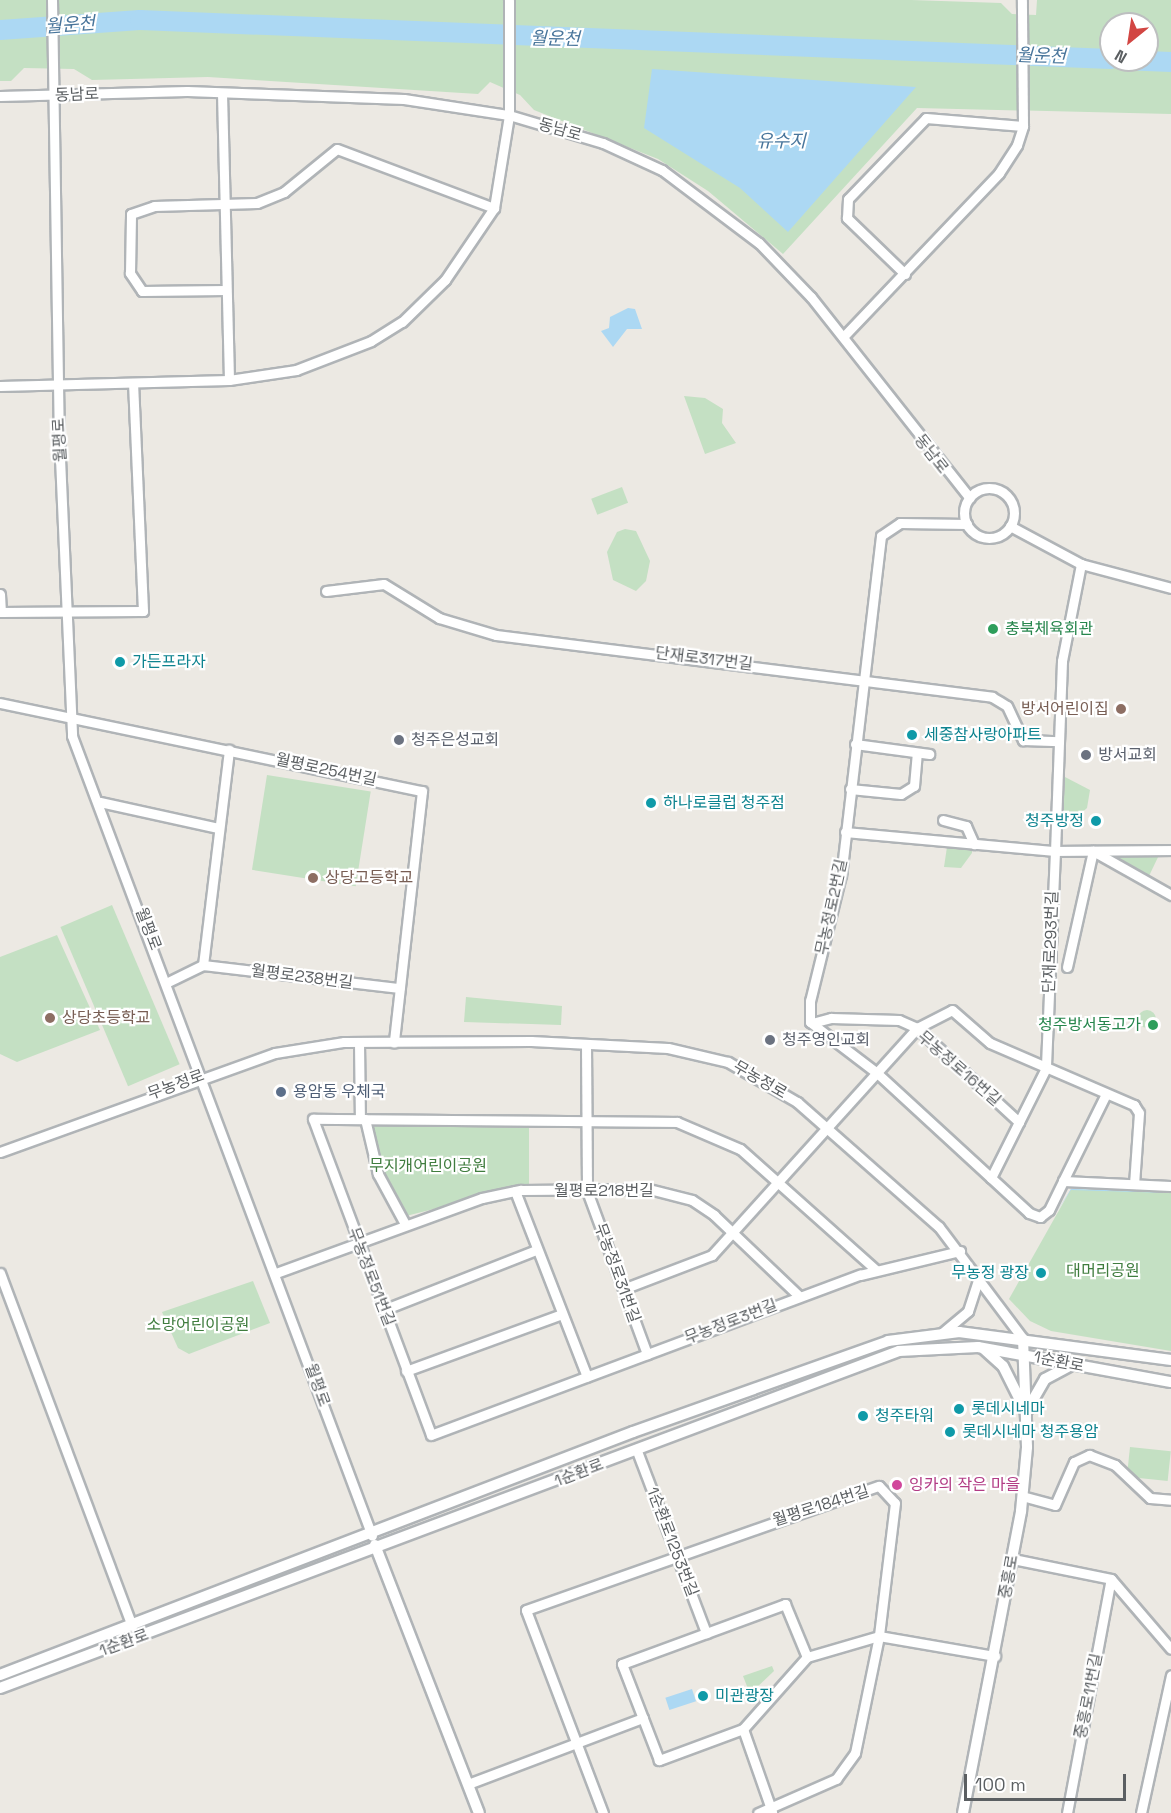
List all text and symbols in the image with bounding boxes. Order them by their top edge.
water label: 월운천 [44,12,96,38]
north arrow [1099,12,1159,72]
water label: 월운천 [530,28,580,50]
water label: 월운천 [1016,44,1066,68]
text: N [1111,45,1131,68]
street label: 동남로 [55,85,99,105]
street label: 동남로 [536,115,584,145]
water label: 유수지 [756,130,806,152]
street label: 월평로 [49,417,71,463]
street label: 동남로 [910,431,952,477]
place label: 충북체육회관 [1005,619,1093,639]
marker: 충북체육회관 [986,622,1000,636]
street label: 단재로317번길 [654,643,754,675]
place label: 가든프라자 [132,652,206,672]
marker: 가든프라자 [113,655,127,669]
place label: 방서어린이집 [1021,699,1109,719]
marker: 방서어린이집 [1114,702,1128,716]
place label: 세중참사랑아파트 [924,725,1042,745]
marker: 세중참사랑아파트 [905,728,919,742]
place label: 청주은성교회 [411,730,499,750]
marker: 청주은성교회 [392,733,406,747]
place label: 방서교회 [1098,745,1157,765]
marker: 방서교회 [1079,748,1093,762]
street label: 월평로254번길 [274,750,378,790]
place label: 하나로클럽 청주점 [663,793,785,813]
marker: 하나로클럽 청주점 [644,796,658,810]
place label: 청주방정 [1025,811,1084,831]
marker: 청주방정 [1089,814,1103,828]
street label: 무농정로2번길 [812,857,852,957]
place label: 상당고등학교 [325,868,413,888]
marker: 상당고등학교 [306,871,320,885]
street label: 단재로293번길 [1040,890,1062,994]
street label: 월평로 [131,905,165,953]
street label: 월평로238번길 [250,961,354,993]
place label: 상당초등학교 [62,1008,150,1028]
marker: 상당초등학교 [43,1011,57,1025]
place label: 청주방서동고가 [1038,1015,1141,1035]
marker: 청주방서동고가 [1146,1018,1160,1032]
street label: 무농정로16번길 [913,1027,1005,1111]
place label: 청주영인교회 [782,1030,870,1050]
marker: 청주영인교회 [763,1033,777,1047]
street label: 무농정로 [730,1057,790,1103]
street label: 무농정로 [145,1066,207,1104]
place label: 용암동 우체국 [293,1082,385,1102]
marker: 용암동 우체국 [274,1085,288,1099]
park label: 무지개어린이공원 [369,1156,487,1176]
street label: 월평로218번길 [554,1181,654,1201]
street label: 무농정로31번길 [590,1221,644,1325]
street label: 무농정로51번길 [343,1225,399,1329]
park label: 대머리공원 [1066,1261,1140,1281]
place label: 무농정 광장 [951,1263,1029,1283]
marker: 무농정 광장 [1034,1266,1048,1280]
street label: 무농정로3번길 [682,1295,780,1349]
park label: 소망어린이공원 [146,1315,250,1335]
street label: 1순환로 [1032,1348,1086,1376]
street label: 월평로 [300,1361,334,1409]
place label: 롯데시네마 [971,1399,1045,1419]
marker: 롯데시네마 [952,1402,966,1416]
place label: 청주타워 [875,1406,934,1426]
marker: 청주타워 [856,1409,870,1423]
place label: 롯데시네마 청주용암 [962,1422,1099,1442]
marker: 롯데시네마 청주용암 [943,1425,957,1439]
street label: 1순환로 [552,1455,606,1491]
place label: 잉카의 작은 마을 [909,1475,1020,1495]
marker: 잉카의 작은 마을 [890,1478,904,1492]
street label: 월평로184번길 [770,1481,872,1531]
street label: 1순환로1253번길 [642,1484,702,1600]
street label: 중흥로 [996,1554,1022,1600]
street label: 1순환로 [97,1625,151,1661]
street label: 중흥로11번길 [1071,1651,1107,1741]
place label: 미관광장 [715,1686,774,1706]
marker: 미관광장 [696,1689,710,1703]
scale bar [967,1762,1129,1800]
text: 100 m [975,1773,1026,1796]

